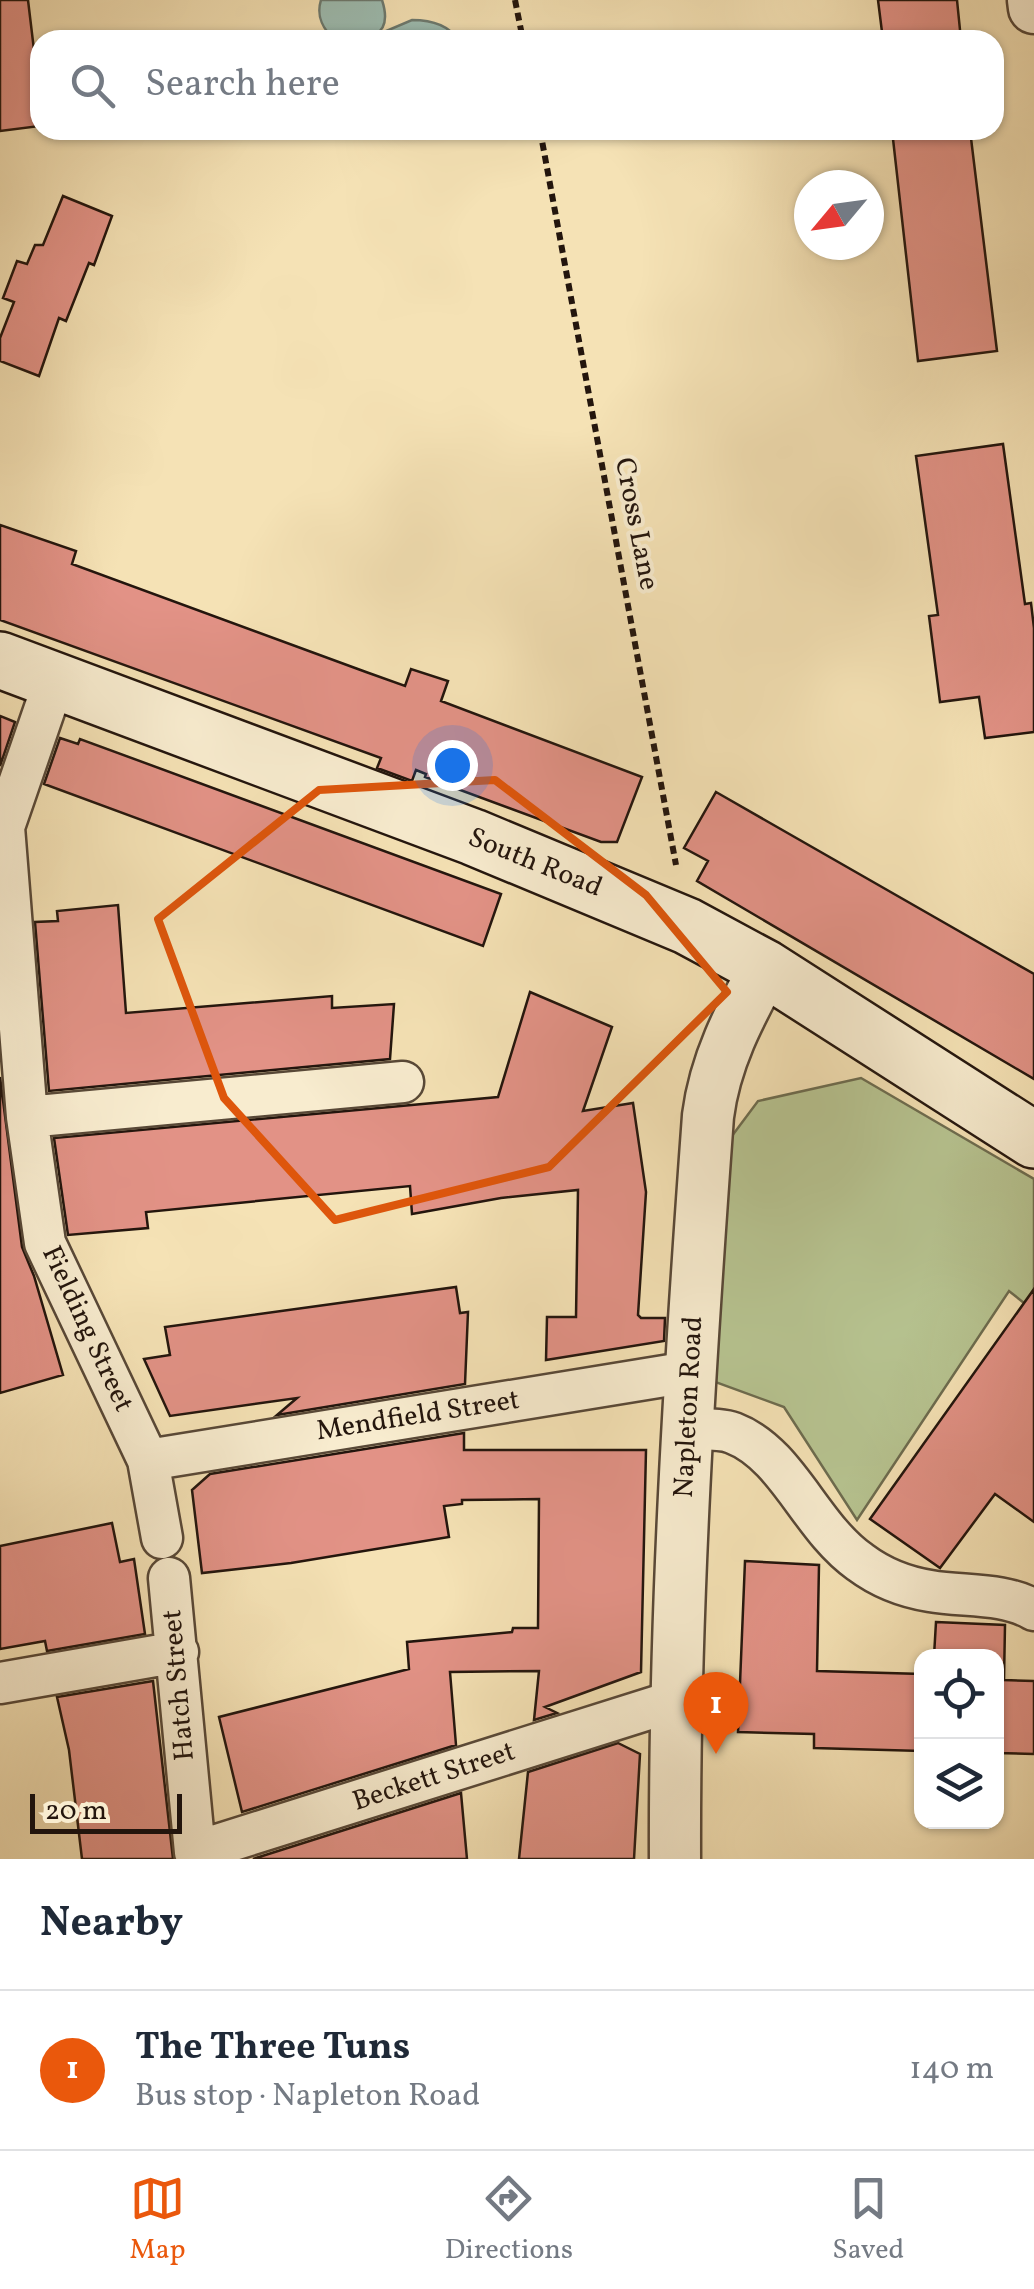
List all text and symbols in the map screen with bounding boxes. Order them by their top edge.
search box [30,30,1004,140]
icon: search [65,58,120,113]
text: Search here [145,59,340,112]
north arrow [794,170,884,260]
street label: Cross Lane [604,454,668,594]
your location [427,740,478,791]
street label: South Road [462,818,608,908]
street label: Fielding Street [31,1240,143,1418]
street label: Napleton Road [665,1315,713,1499]
street label: Mendfield Street [314,1381,522,1451]
street label: Hatch Street [153,1608,205,1762]
map controls [914,1649,1004,1829]
button: locate [914,1649,1004,1739]
pin: 1 [684,1672,748,1754]
street label: Beckett Street [348,1732,520,1822]
button: layers [914,1739,1004,1829]
scale bar [30,1789,182,1834]
text: 20 m [45,1792,107,1831]
text: Nearby [40,1895,183,1954]
text: The Three Tuns [135,2022,410,2075]
text: 1 [66,2048,79,2092]
text: 140 m [909,2048,994,2092]
text: Bus stop · Napleton Road [135,2075,480,2119]
tab: Map [130,2171,186,2270]
tab: Directions [445,2171,573,2270]
tab: Saved [832,2171,904,2270]

